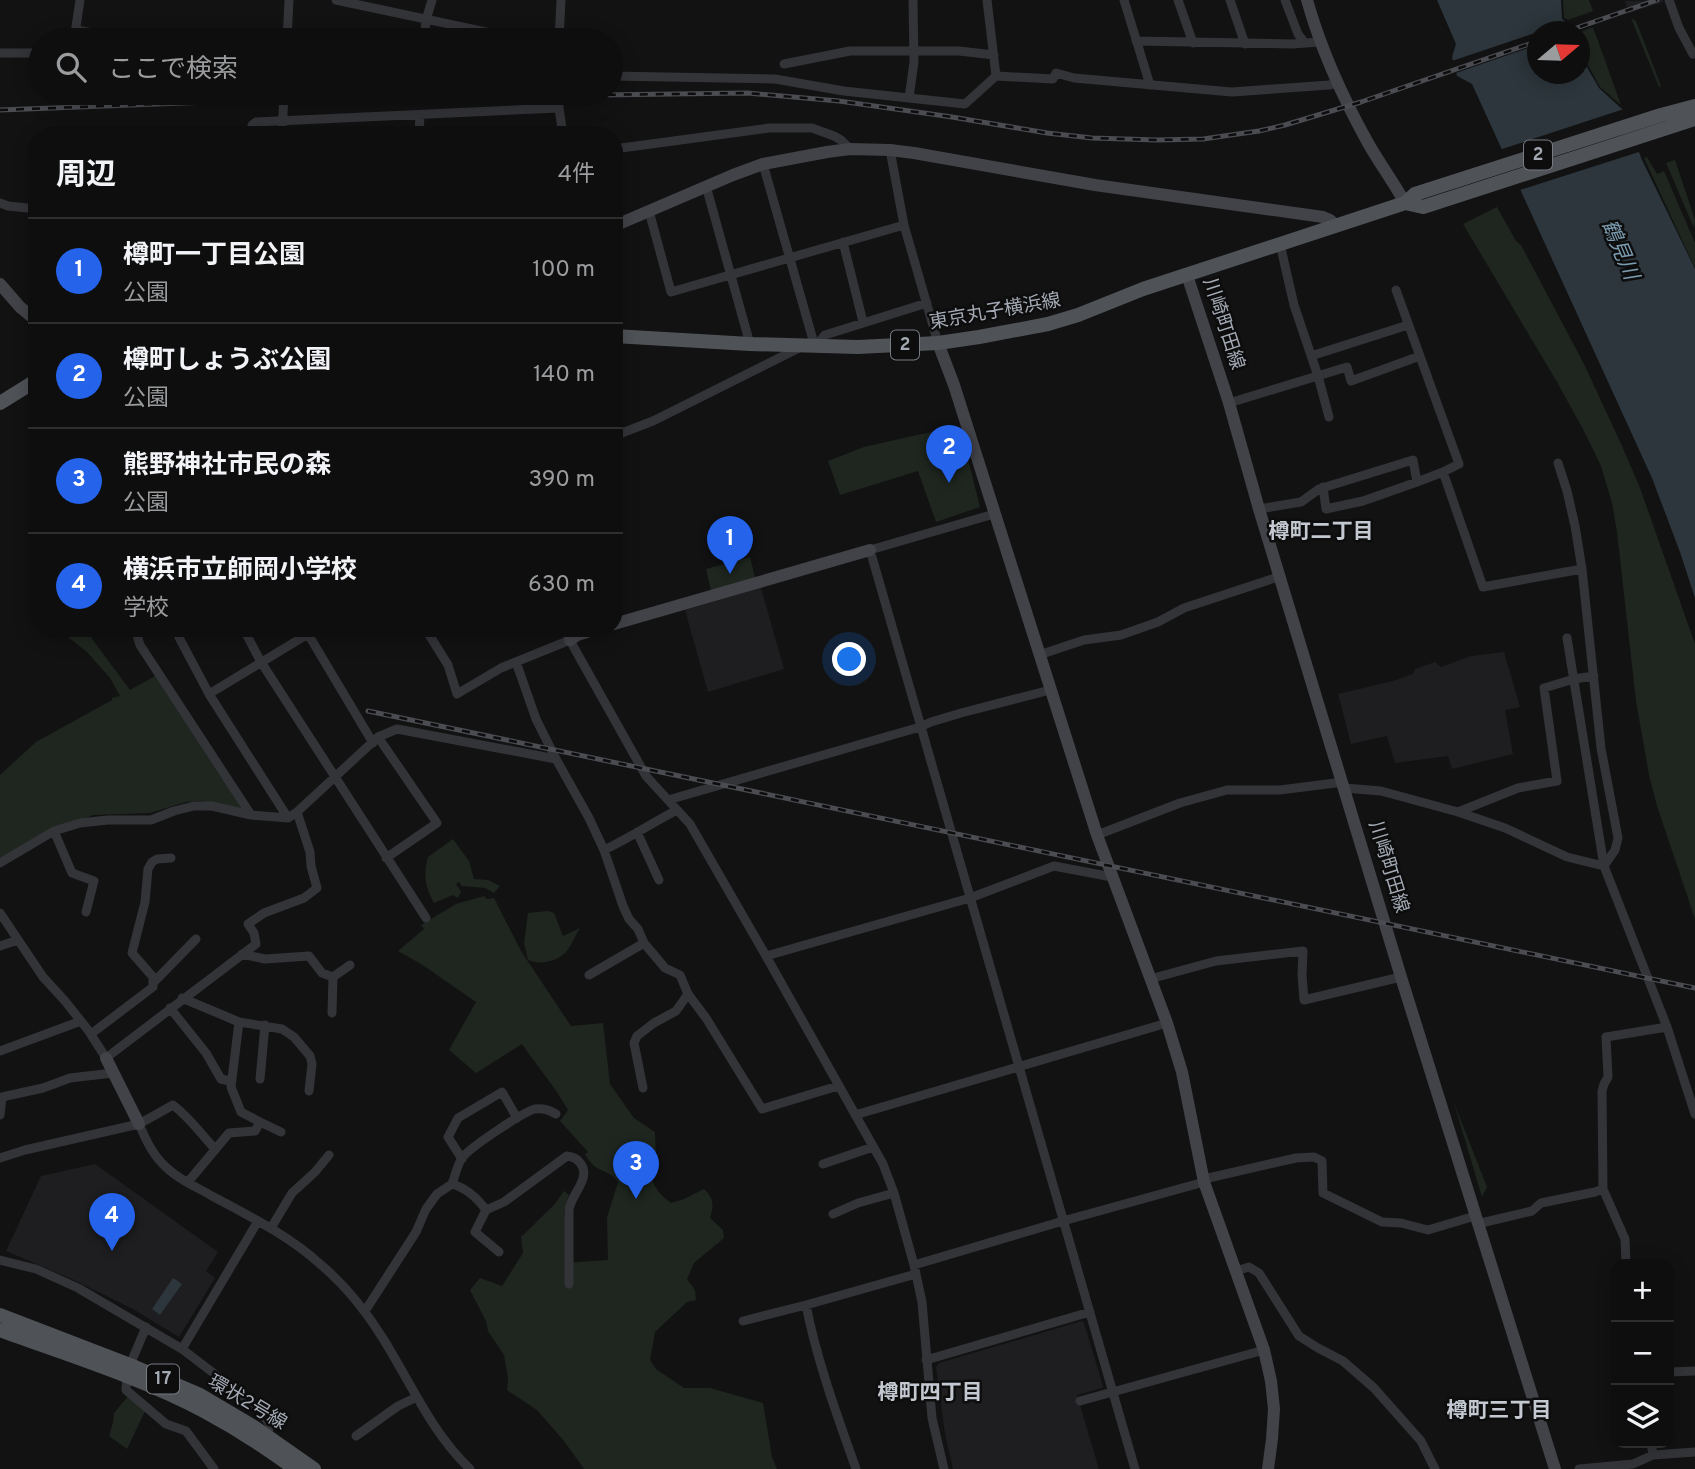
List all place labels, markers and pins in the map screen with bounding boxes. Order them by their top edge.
pin: 2 [926,425,972,483]
pin: 1 [707,516,753,574]
pin: 3 [613,1141,659,1199]
pin: 4 [89,1193,135,1251]

